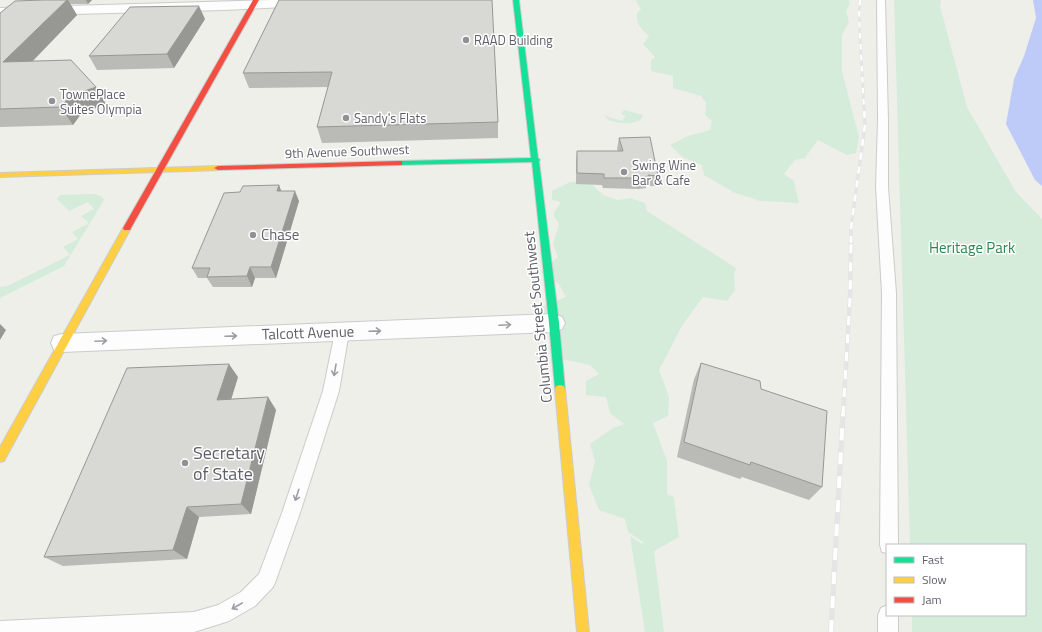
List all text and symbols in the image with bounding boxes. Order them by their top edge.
place label: RAAD Building [474,30,553,50]
marker: RAAD Building [461,35,471,45]
place label: TownePlace Suites Olympia [60,84,142,119]
marker: TownePlace Suites Olympia [47,96,57,106]
place label: Sandy's Flats [354,108,426,128]
marker: Sandy's Flats [341,113,351,123]
street label: 9th Avenue Southwest [284,139,410,163]
place label: Swing Wine Bar & Cafe [632,155,696,190]
marker: Swing Wine Bar & Cafe [619,167,629,177]
place label: Chase [261,223,299,246]
street label: Columbia Street Southwest [517,229,558,404]
marker: Chase [248,230,258,240]
park label: Heritage Park [929,236,1015,259]
street label: Talcott Avenue [261,319,355,346]
one-way arrow [498,321,511,329]
one-way arrow [368,327,381,334]
one-way arrow [224,332,237,340]
one-way arrow [94,338,107,345]
one-way arrow [331,363,339,376]
place label: Secretary of State [193,439,265,487]
marker: Secretary of State [180,458,190,468]
one-way arrow [293,488,300,501]
legend [886,544,1026,616]
text: Fast [922,550,945,569]
text: Slow [922,570,947,589]
text: Jam [922,590,942,609]
one-way arrow [231,602,243,610]

